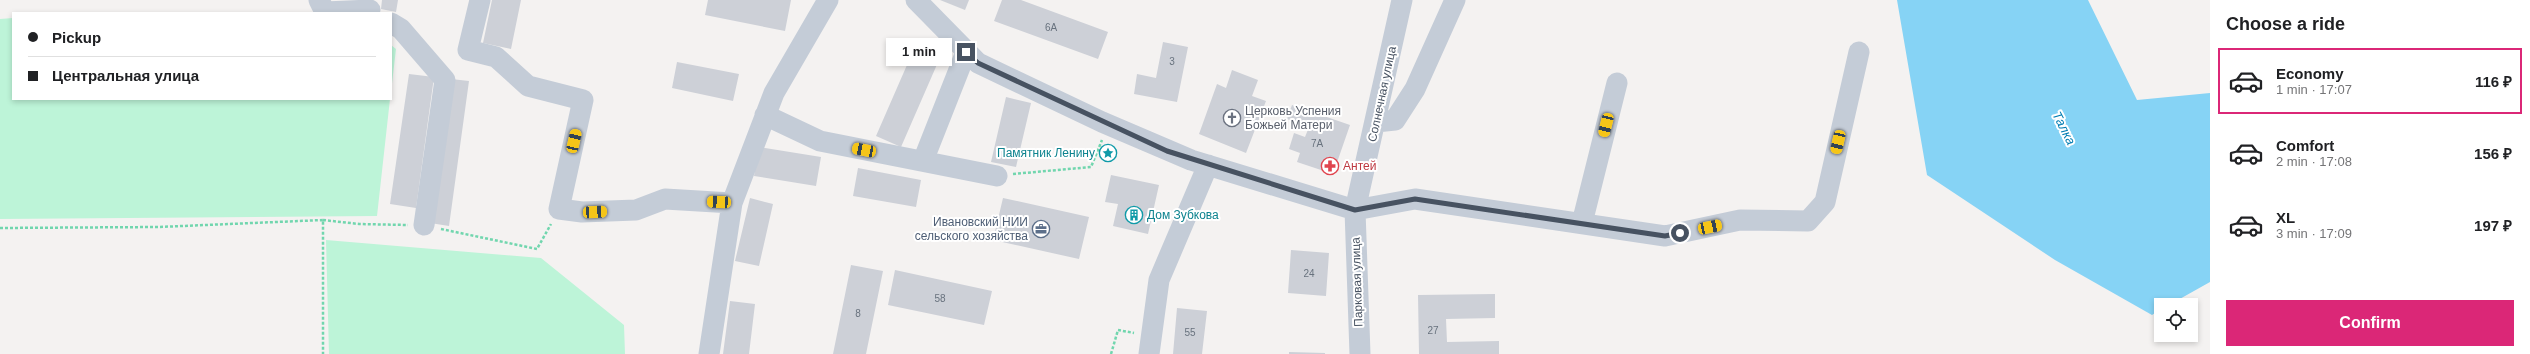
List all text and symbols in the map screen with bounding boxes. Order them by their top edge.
text: Choose a ride [2226,14,2345,34]
house number: 6А [1045,22,1057,33]
text: Pickup [52,29,101,46]
callout: 1 min [886,38,952,66]
route end [957,43,975,61]
text: 1 min [902,44,936,59]
street label: Солнечная улица [1365,45,1399,143]
house number: 3 [1169,56,1175,67]
icon: car [2228,63,2264,99]
text: Economy [2276,65,2344,82]
text: Центральная улица [52,67,199,84]
text: 116 ₽ [2475,73,2512,90]
text: 1 min · 17:07 [2276,82,2352,97]
place label: Церковь Успения Божьей Матери [1245,104,1341,132]
church icon: Церковь Успения Божьей Матери [1222,108,1242,128]
water label: Талка [2049,109,2079,147]
car [1597,112,1615,138]
car [565,128,583,154]
car [1829,129,1847,155]
icon: car [2228,135,2264,171]
text: Comfort [2276,137,2334,154]
house number: 7А [1311,138,1323,149]
car [851,142,877,158]
place icon: Памятник Ленину [1098,143,1118,163]
text: 156 ₽ [2474,145,2512,162]
place label: Памятник Ленину [997,146,1095,160]
text: 2 min · 17:08 [2276,154,2352,169]
pharmacy icon: Антей [1320,156,1340,176]
place label: Антей [1343,159,1376,173]
car [707,195,731,209]
car [583,205,607,219]
building icon: Дом Зубкова [1124,205,1144,225]
icon: car [2228,207,2264,243]
place label: Дом Зубкова [1147,208,1219,222]
text: XL [2276,209,2295,226]
place label: Ивановский НИИ сельского хозяйства [915,215,1028,243]
text: 197 ₽ [2474,217,2512,234]
office icon: Ивановский НИИ сельского хозяйства [1031,219,1051,239]
car [1697,219,1723,235]
route start [1671,224,1689,242]
text: 3 min · 17:09 [2276,226,2352,241]
street label: Парковая улица [1348,237,1366,327]
house number: 24 [1303,268,1315,279]
house number: 58 [934,293,946,304]
map controls [2154,298,2198,342]
button: locate [2154,298,2198,342]
button: Confirm [2226,300,2514,346]
house number: 8 [855,308,861,319]
house number: 27 [1427,325,1439,336]
house number: 55 [1184,327,1196,338]

